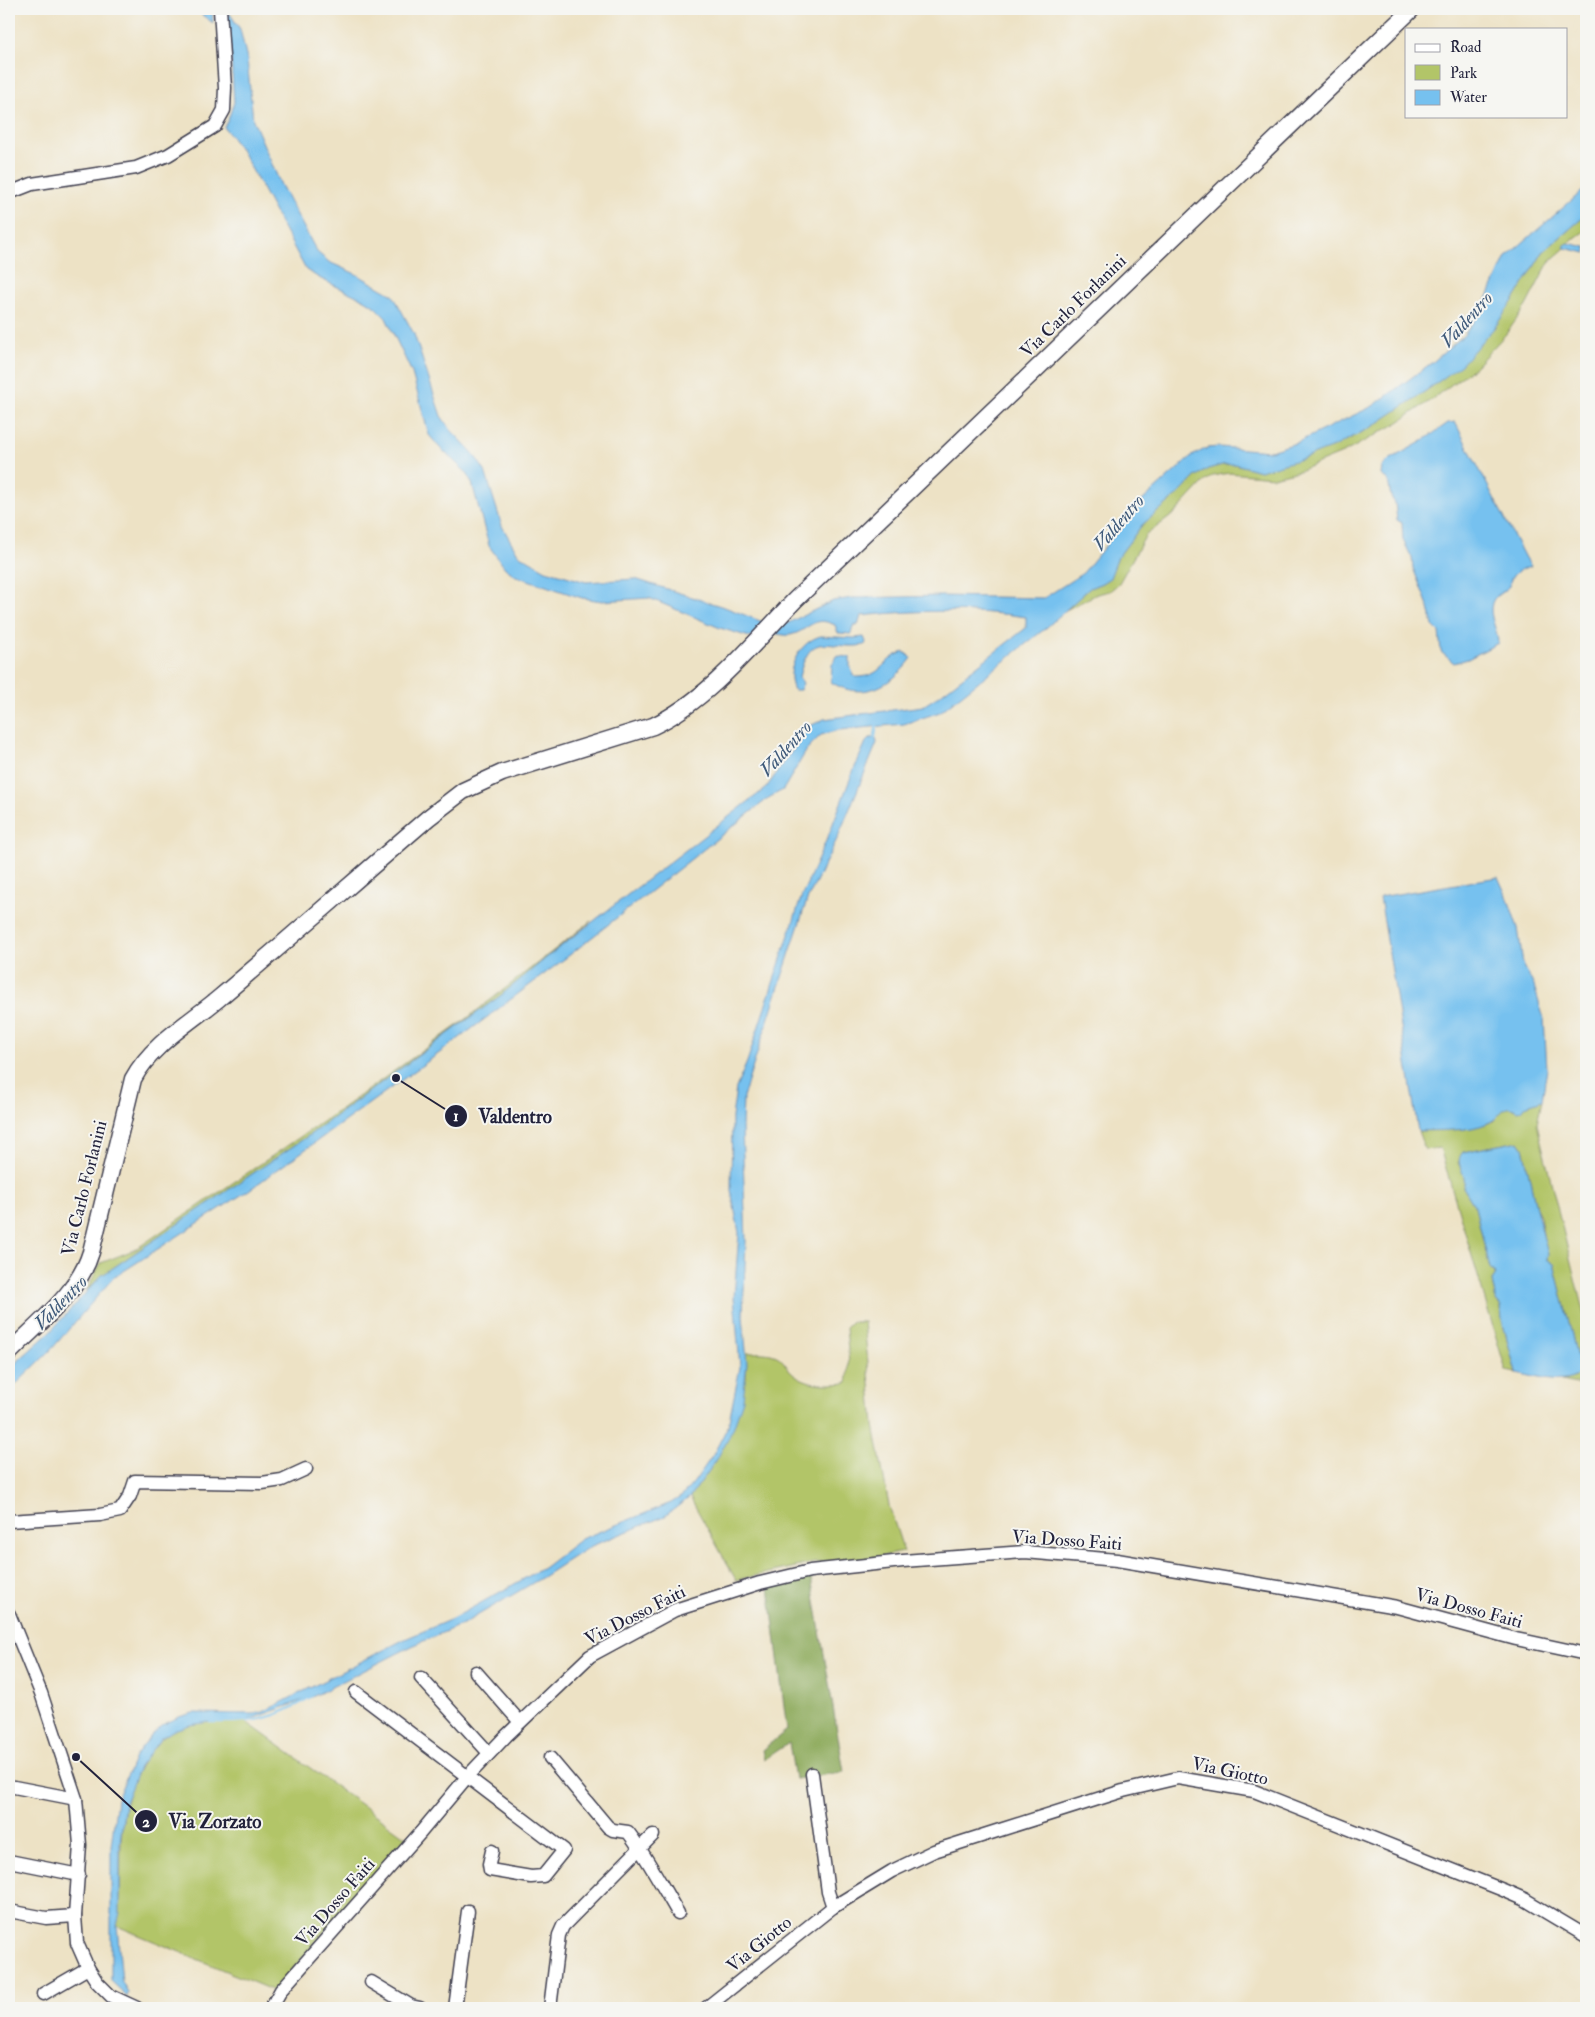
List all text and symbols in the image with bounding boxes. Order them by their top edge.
legend [1405,28,1568,118]
text: Road [1450,38,1482,57]
text: Park [1450,64,1477,83]
text: Water [1449,88,1487,107]
street label: Via Carlo Forlanini [1015,250,1132,363]
water label: Valdentro [1435,287,1498,353]
water label: Valdentro [1088,489,1150,556]
water label: Valdentro [754,716,817,782]
callout: Valdentro [443,1099,562,1133]
text: Valdentro [477,1105,552,1129]
text: 1 [453,1107,459,1126]
street label: Via Carlo Forlanini [57,1118,113,1258]
water label: Valdentro [29,1270,93,1335]
street label: Via Dosso Faiti [1011,1525,1123,1556]
street label: Via Dosso Faiti [581,1580,690,1651]
street label: Via Dosso Faiti [1413,1583,1525,1634]
street label: Via Giotto [1190,1752,1270,1791]
callout: Via Zorzato [134,1804,272,1838]
text: Via Zorzato [168,1810,261,1834]
text: 2 [142,1813,150,1832]
street label: Via Dosso Faiti [291,1853,380,1951]
street label: Via Giotto [722,1911,797,1978]

